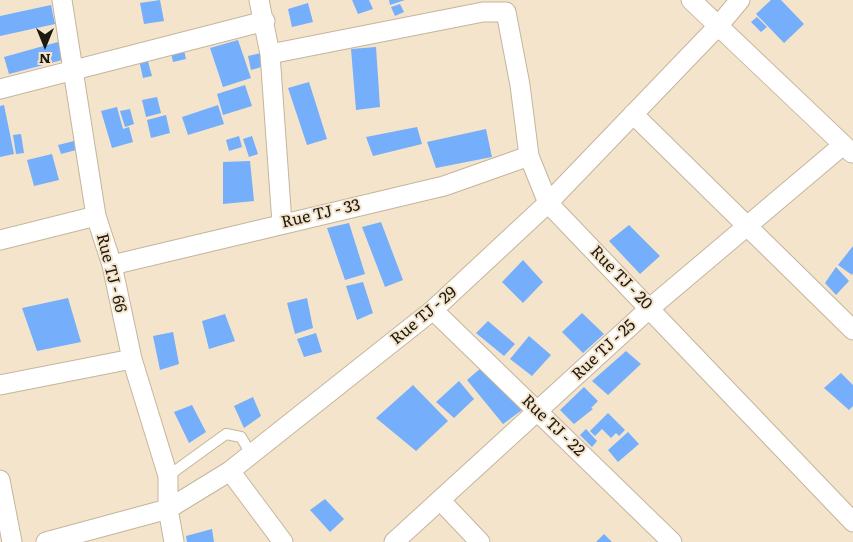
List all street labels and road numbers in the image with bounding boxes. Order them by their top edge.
street label: Rue TJ - 33 [280,196,362,232]
street label: Rue TJ - 66 [92,231,130,315]
street label: Rue TJ - 20 [586,242,656,314]
street label: Rue TJ - 29 [387,283,461,349]
street label: Rue TJ - 25 [568,316,640,384]
street label: Rue TJ - 22 [518,391,588,461]

